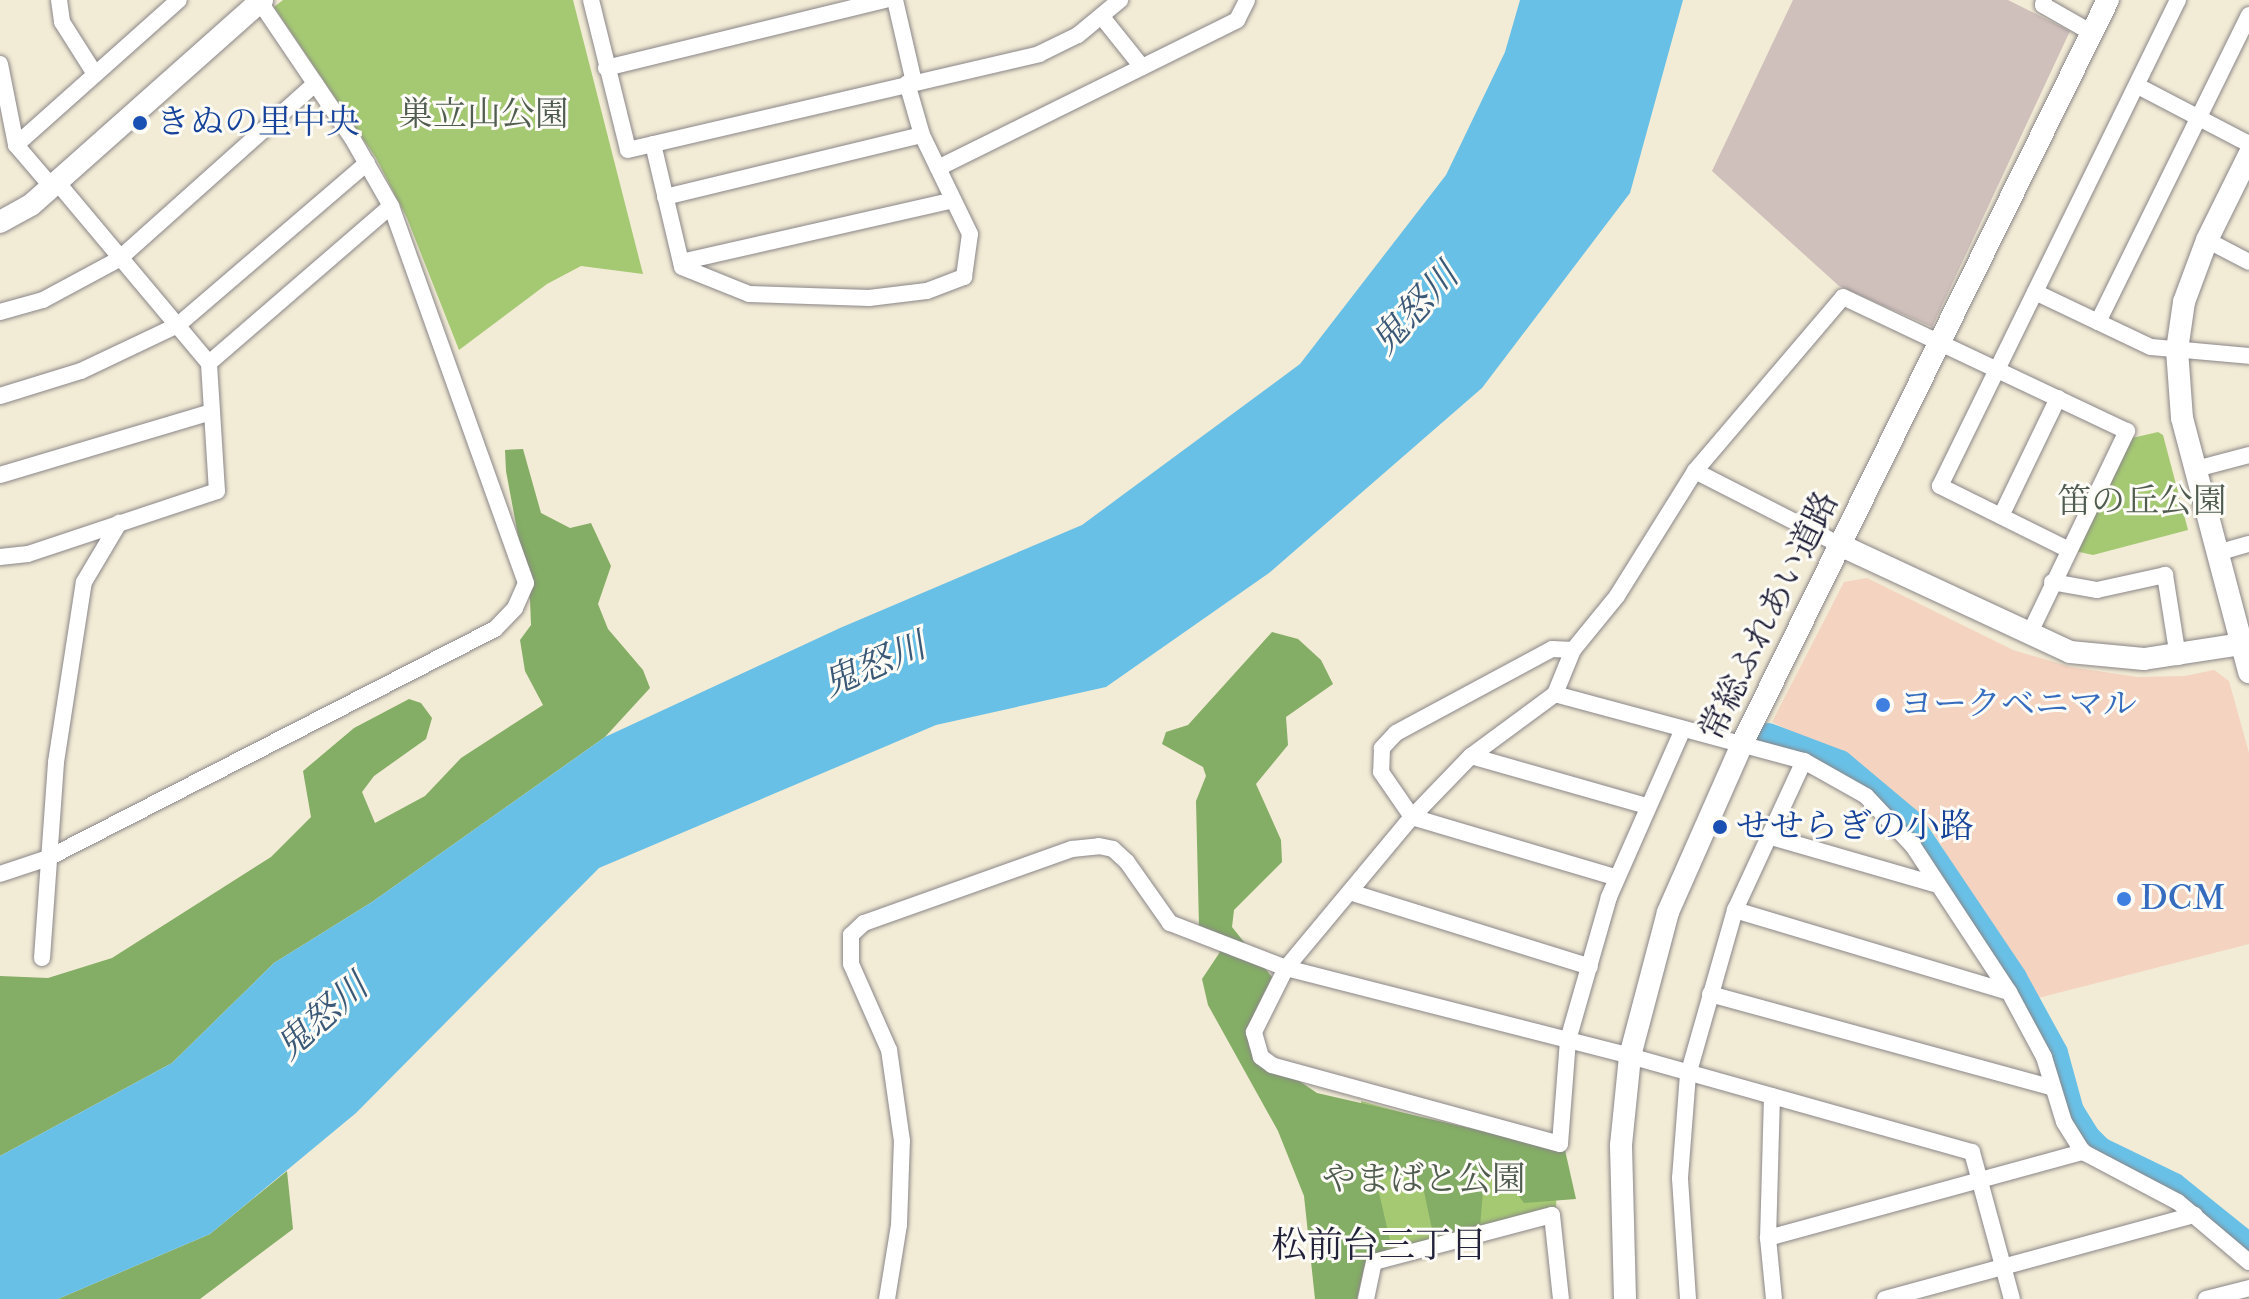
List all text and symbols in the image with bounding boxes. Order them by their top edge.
park label: 巣立山公園 [399,95,569,135]
place label: きぬの里中央 [156,103,360,143]
marker: きぬの里中央 [131,114,149,132]
water label: 鬼怒川 [1362,255,1468,363]
park label: 笛の丘公園 [2057,482,2227,522]
street label: 常総ふれあい道路 [1691,485,1847,747]
water label: 鬼怒川 [816,624,932,706]
place label: ヨークベニマル [1899,685,2137,725]
marker: ヨークベニマル [1874,696,1892,714]
place label: せせらぎの小路 [1736,807,1974,847]
marker: せせらぎの小路 [1711,818,1729,836]
place label: DCM [2140,879,2225,919]
marker: DCM [2115,890,2133,908]
water label: 鬼怒川 [267,965,377,1069]
park label: やまばと公園 [1322,1160,1526,1200]
district label: 松前台三丁目 [1271,1224,1487,1268]

